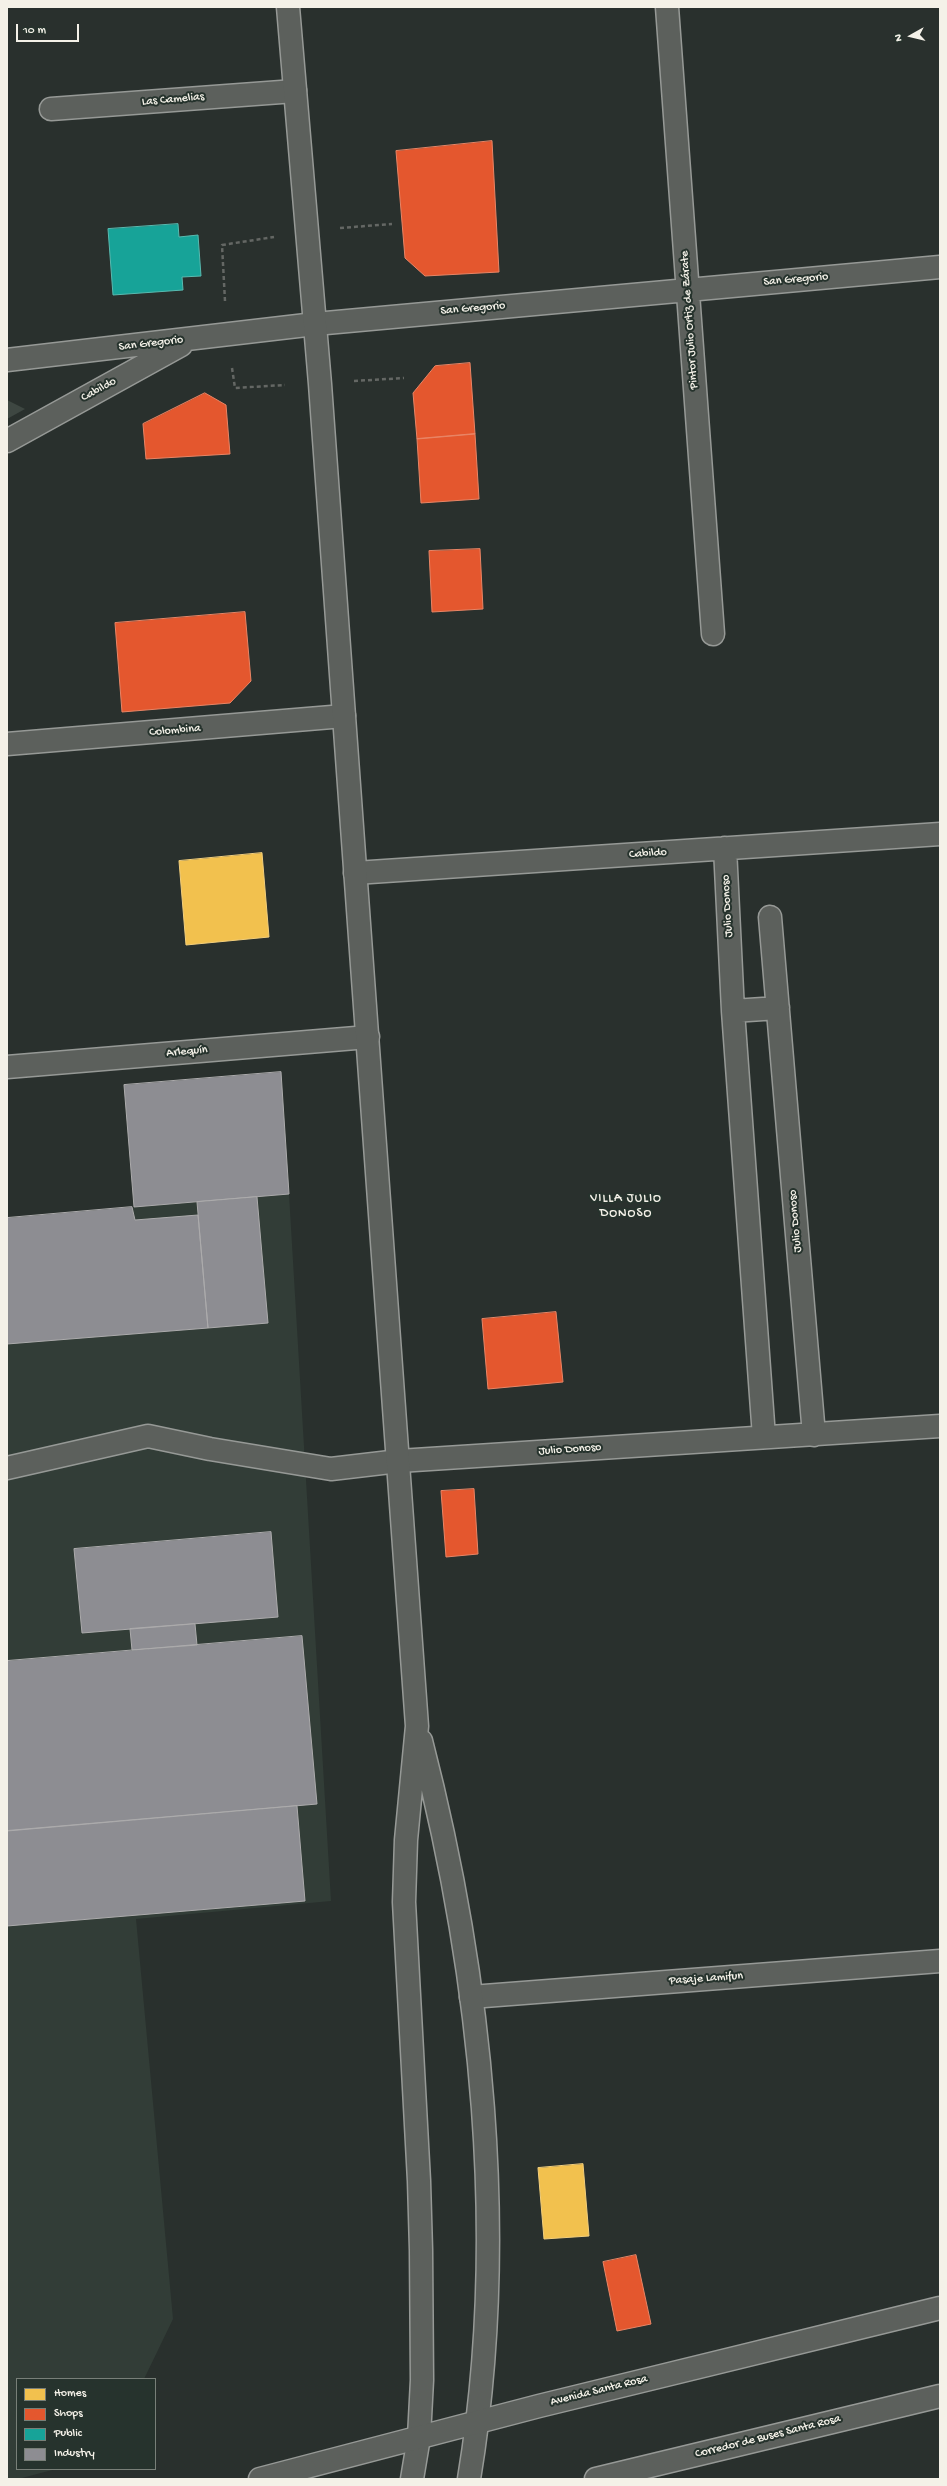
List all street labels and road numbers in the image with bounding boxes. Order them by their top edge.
street label: Las Camelias [141,90,205,110]
street label: Pintor Julio Ortiz de Zárate [678,250,702,390]
street label: San Gregorio [763,270,829,290]
street label: San Gregorio [440,299,506,319]
street label: San Gregorio [118,333,184,355]
street label: Cabildo [79,374,119,406]
street label: Colombina [149,722,201,740]
street label: Cabildo [629,845,667,863]
street label: Julio Donoso [719,874,737,938]
street label: Arlequín [166,1043,208,1061]
street label: Julio Donoso [786,1189,806,1253]
street label: Julio Donoso [538,1441,602,1459]
street label: Pasaje Lamifun [669,1969,743,1989]
street label: Avenida Santa Rosa [549,2372,649,2410]
street label: Corredor de Buses Santa Rosa [694,2412,842,2462]

